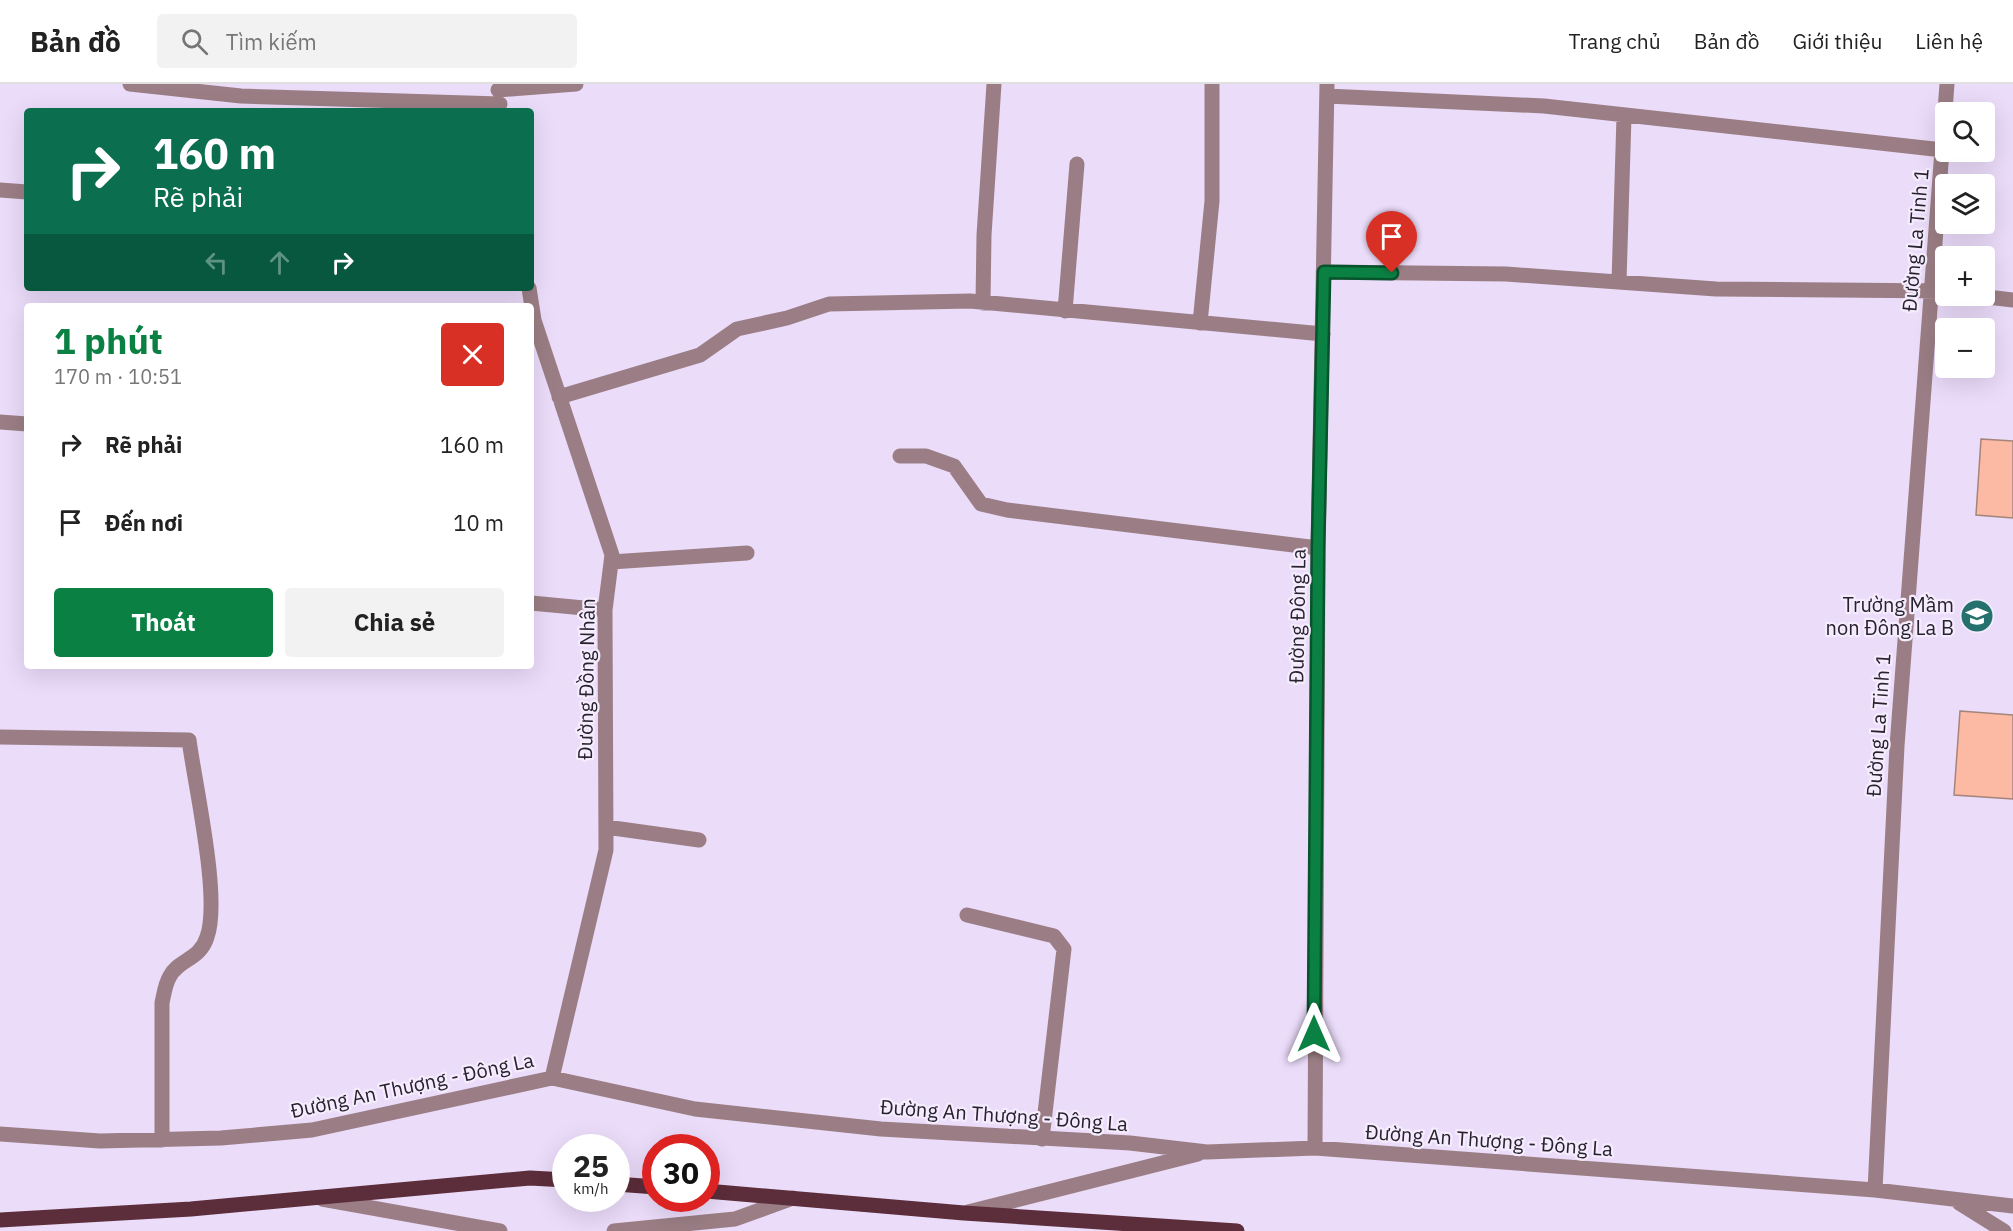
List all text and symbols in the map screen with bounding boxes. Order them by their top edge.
search box [157,14,577,68]
text: Bản đồ [30,23,121,60]
icon: search [178,25,211,58]
text: Tìm kiếm [226,27,317,56]
text: Trang chủ [1568,27,1661,55]
text: Bản đồ [1694,27,1760,55]
text: Giới thiệu [1793,27,1882,55]
text: Liên hệ [1915,27,1983,55]
map controls [1935,102,1995,378]
button: search [1935,102,1995,162]
text: 160 m [153,126,276,181]
icon: right [54,132,132,210]
street label: Đường La Tinh 1 [1895,167,1935,313]
button: layers [1935,174,1995,234]
text: Rẽ phải [153,179,243,214]
pin [1366,211,1417,273]
icon: arrive [1375,220,1408,253]
icon: left [200,246,233,279]
icon: ahead [263,246,296,279]
icon: right [326,246,359,279]
button: + [1935,246,1995,306]
text: 1 phút [54,317,163,364]
button: − [1935,318,1995,378]
button: close [441,323,504,386]
text: 170 m · 10:51 [54,363,182,390]
icon: right [54,428,87,461]
text: Rẽ phải [105,430,182,459]
text: 160 m [440,430,504,459]
icon: arrive [54,506,87,539]
text: Đến nơi [105,508,183,537]
text: 10 m [453,508,504,537]
street label: Đường Đông La [1282,548,1312,684]
button: Thoát [54,588,273,657]
button: Chia sẻ [285,588,504,657]
place label: Trường Mầm non Đông La B [1826,591,1954,641]
street label: Đường Đồng Nhân [571,598,601,760]
school or university icon: Trường Mầm non Đông La B [1959,598,1995,634]
street label: Đường La Tinh 1 [1860,652,1896,798]
position arrow [1282,1002,1346,1066]
street label: Đường An Thượng - Đông La [288,1046,537,1124]
street label: Đường An Thượng - Đông La [879,1093,1129,1137]
street label: Đường An Thượng - Đông La [1364,1118,1614,1162]
speed limit sign: 30 [642,1134,720,1212]
text: 25 [573,1146,609,1185]
text: km/h [573,1179,609,1198]

